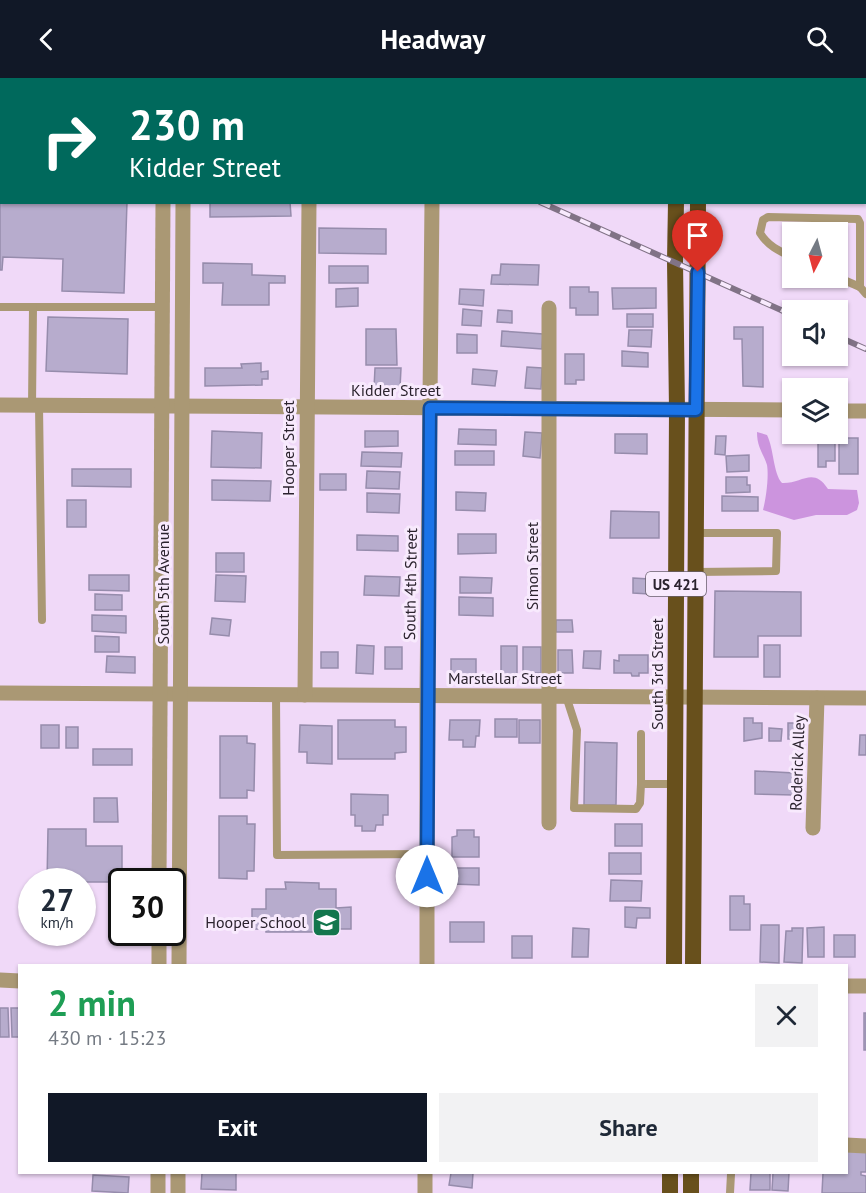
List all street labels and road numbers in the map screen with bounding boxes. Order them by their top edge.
street label: Kidder Street [351,380,442,400]
street label: Hooper Street [278,400,298,496]
street label: Simon Street [522,521,542,610]
street label: South 5th Avenue [153,524,173,644]
street label: South 4th Street [399,527,421,640]
road number: US 421 [646,572,706,596]
street label: South 3rd Street [647,617,667,730]
street label: Marstellar Street [448,668,563,688]
street label: Roderick Alley [785,714,809,811]

